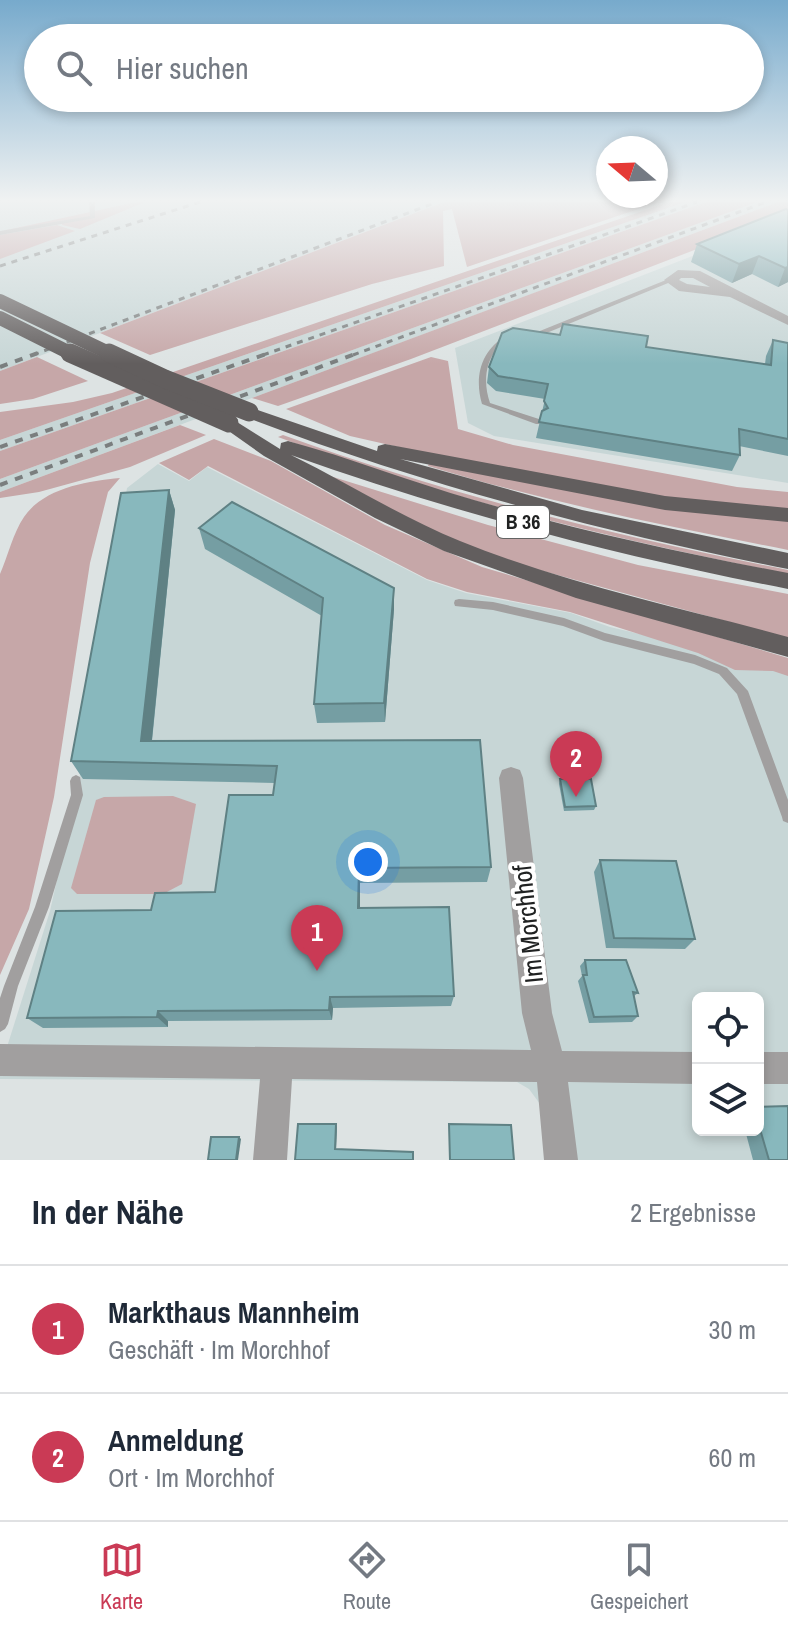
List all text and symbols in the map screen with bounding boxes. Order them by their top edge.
search box [24,24,764,112]
icon: search [52,46,96,90]
text: Hier suchen [116,48,249,88]
north arrow [596,136,668,208]
road number: B 36 [497,506,549,538]
pin: 2 [550,731,602,797]
your location [348,842,388,882]
street label: Im Morchhof [504,863,551,985]
pin: 1 [291,905,343,971]
map controls [692,992,764,1136]
button: locate [692,992,764,1064]
button: layers [692,1064,764,1136]
text: In der Nähe [32,1189,184,1235]
text: 2 Ergebnisse [630,1195,756,1230]
text: Markthaus Mannheim [108,1292,360,1332]
text: 1 [52,1312,64,1347]
text: 30 m [709,1312,756,1347]
text: Geschäft · Im Morchhof [108,1332,330,1367]
text: Anmeldung [108,1420,243,1460]
text: 2 [52,1440,64,1475]
text: 60 m [709,1440,756,1475]
text: Ort · Im Morchhof [108,1460,274,1495]
tab: Karte [100,1538,144,1616]
tab: Route [343,1538,391,1616]
tab: Gespeichert [590,1538,688,1616]

